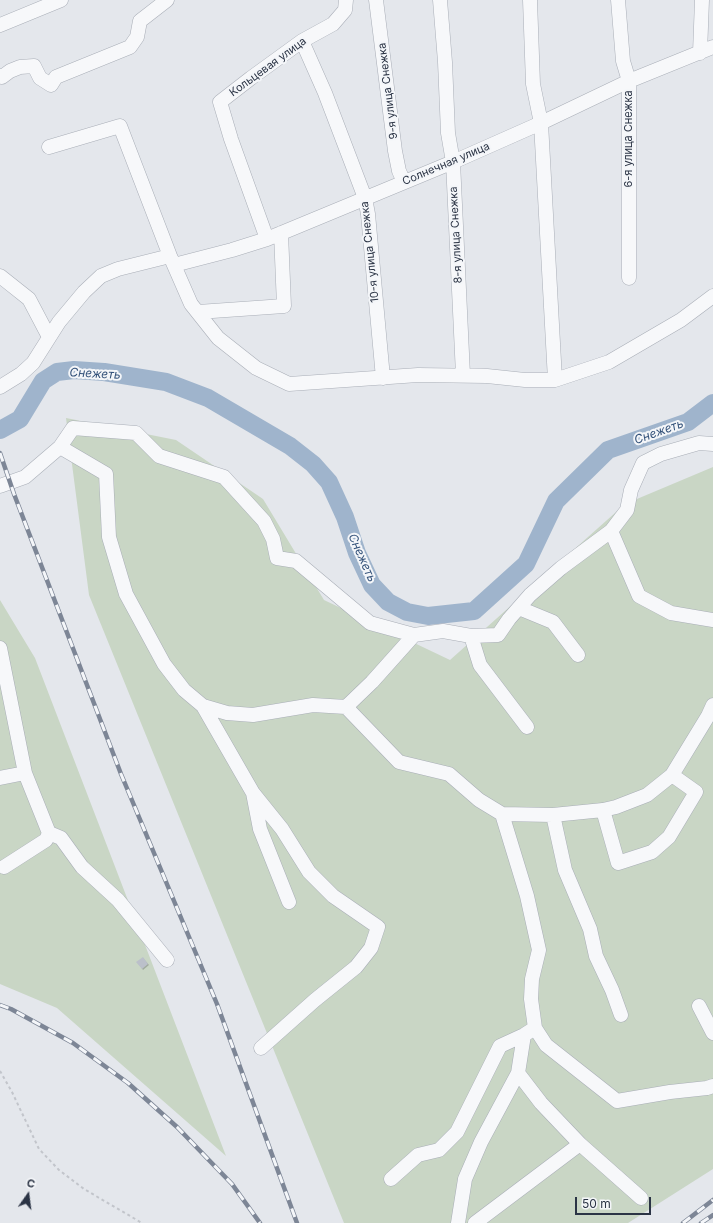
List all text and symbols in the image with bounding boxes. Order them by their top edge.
street label: Кольцевая улица [227,35,309,99]
street label: 9-я улица Снежка [376,42,400,140]
street label: 6-я улица Снежка [622,90,636,188]
street label: Солнечная улица [400,140,492,188]
street label: 8-я улица Снежка [447,186,465,284]
street label: 10-я улица Снежка [358,201,382,303]
water label: Снежеть [69,365,121,383]
water label: Снежеть [632,416,686,448]
water label: Снежеть [345,532,379,584]
north arrow [8,1175,48,1215]
text: С [25,1176,37,1191]
scale bar [577,1189,653,1215]
text: 50 m [582,1196,611,1211]

